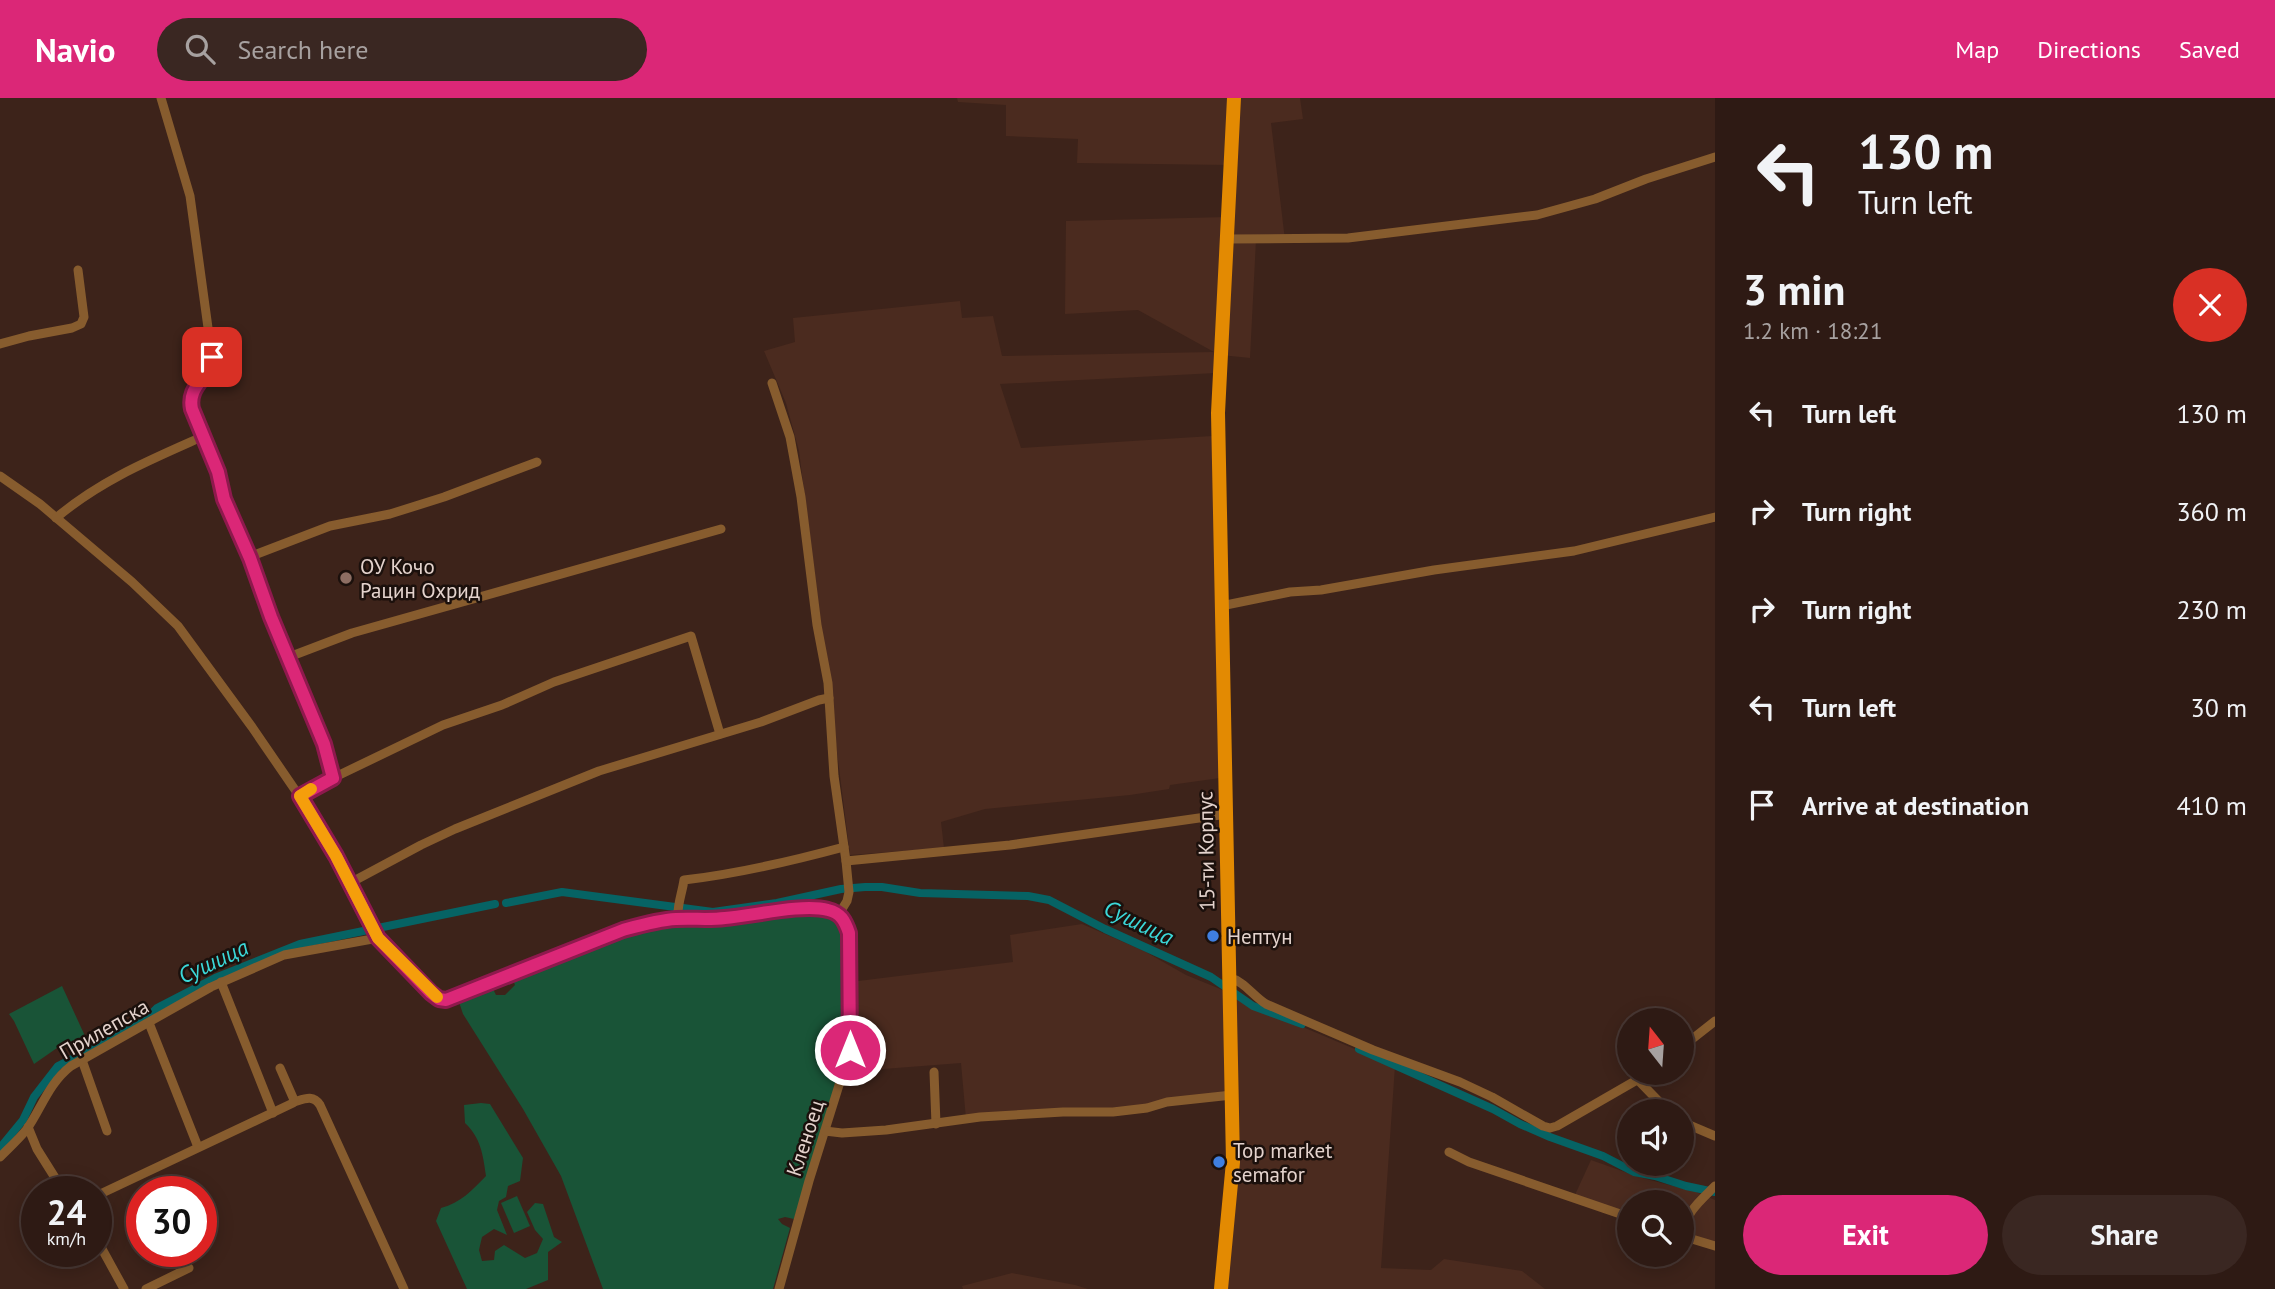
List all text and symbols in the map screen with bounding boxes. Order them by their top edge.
search box [157,18,647,81]
text: Navio [35,28,115,71]
icon: search [181,30,219,68]
text: Search here [237,33,369,66]
text: Map [1955,34,1999,65]
text: Directions [2037,34,2141,65]
text: Saved [2179,34,2240,65]
text: 130 m [1858,119,1993,183]
icon: left [1743,126,1834,217]
text: Turn left [1858,181,1973,223]
text: 3 min [1743,262,1845,317]
button: close [2173,268,2247,342]
text: 1.2 km · 18:21 [1743,316,1882,345]
pin [182,327,242,387]
icon: arrive [193,338,231,376]
icon: left [1743,394,1781,432]
text: Turn left [1802,397,1896,430]
text: 130 m [2176,397,2247,430]
icon: right [1743,492,1781,530]
text: Turn right [1802,495,1911,528]
text: 360 m [2176,495,2247,528]
place label: ОУ Кочо Рацин Охрид [360,553,480,604]
marker: ОУ Кочо Рацин Охрид [338,570,354,586]
icon: right [1743,590,1781,628]
text: Turn right [1802,593,1911,626]
text: 230 m [2176,593,2247,626]
icon: left [1743,688,1781,726]
text: Turn left [1802,691,1896,724]
text: 30 m [2191,691,2247,724]
icon: arrive [1743,786,1781,824]
text: Arrive at destination [1802,789,2029,822]
text: 410 m [2176,789,2247,822]
street label: 15-ти Корпус [1191,791,1221,911]
water label: Сушица [1099,893,1179,951]
place label: Нептун [1227,923,1293,950]
marker: Нептун [1205,928,1221,944]
water label: Сушица [173,932,253,990]
street label: Прилепска [54,993,154,1065]
north arrow [1617,1008,1694,1085]
map controls [1617,1008,1694,1267]
position arrow [813,1013,887,1087]
street label: Кленоец [780,1096,830,1180]
button: sound [1617,1099,1694,1176]
place label: Top market semafor [1233,1137,1332,1188]
marker: Top market semafor [1211,1154,1227,1170]
speed limit sign: 30 [126,1176,217,1267]
text: 24 [47,1189,86,1235]
button: search [1617,1190,1694,1267]
button: Exit [1743,1195,1988,1275]
button: Share [2002,1195,2247,1275]
text: km/h [47,1227,86,1250]

